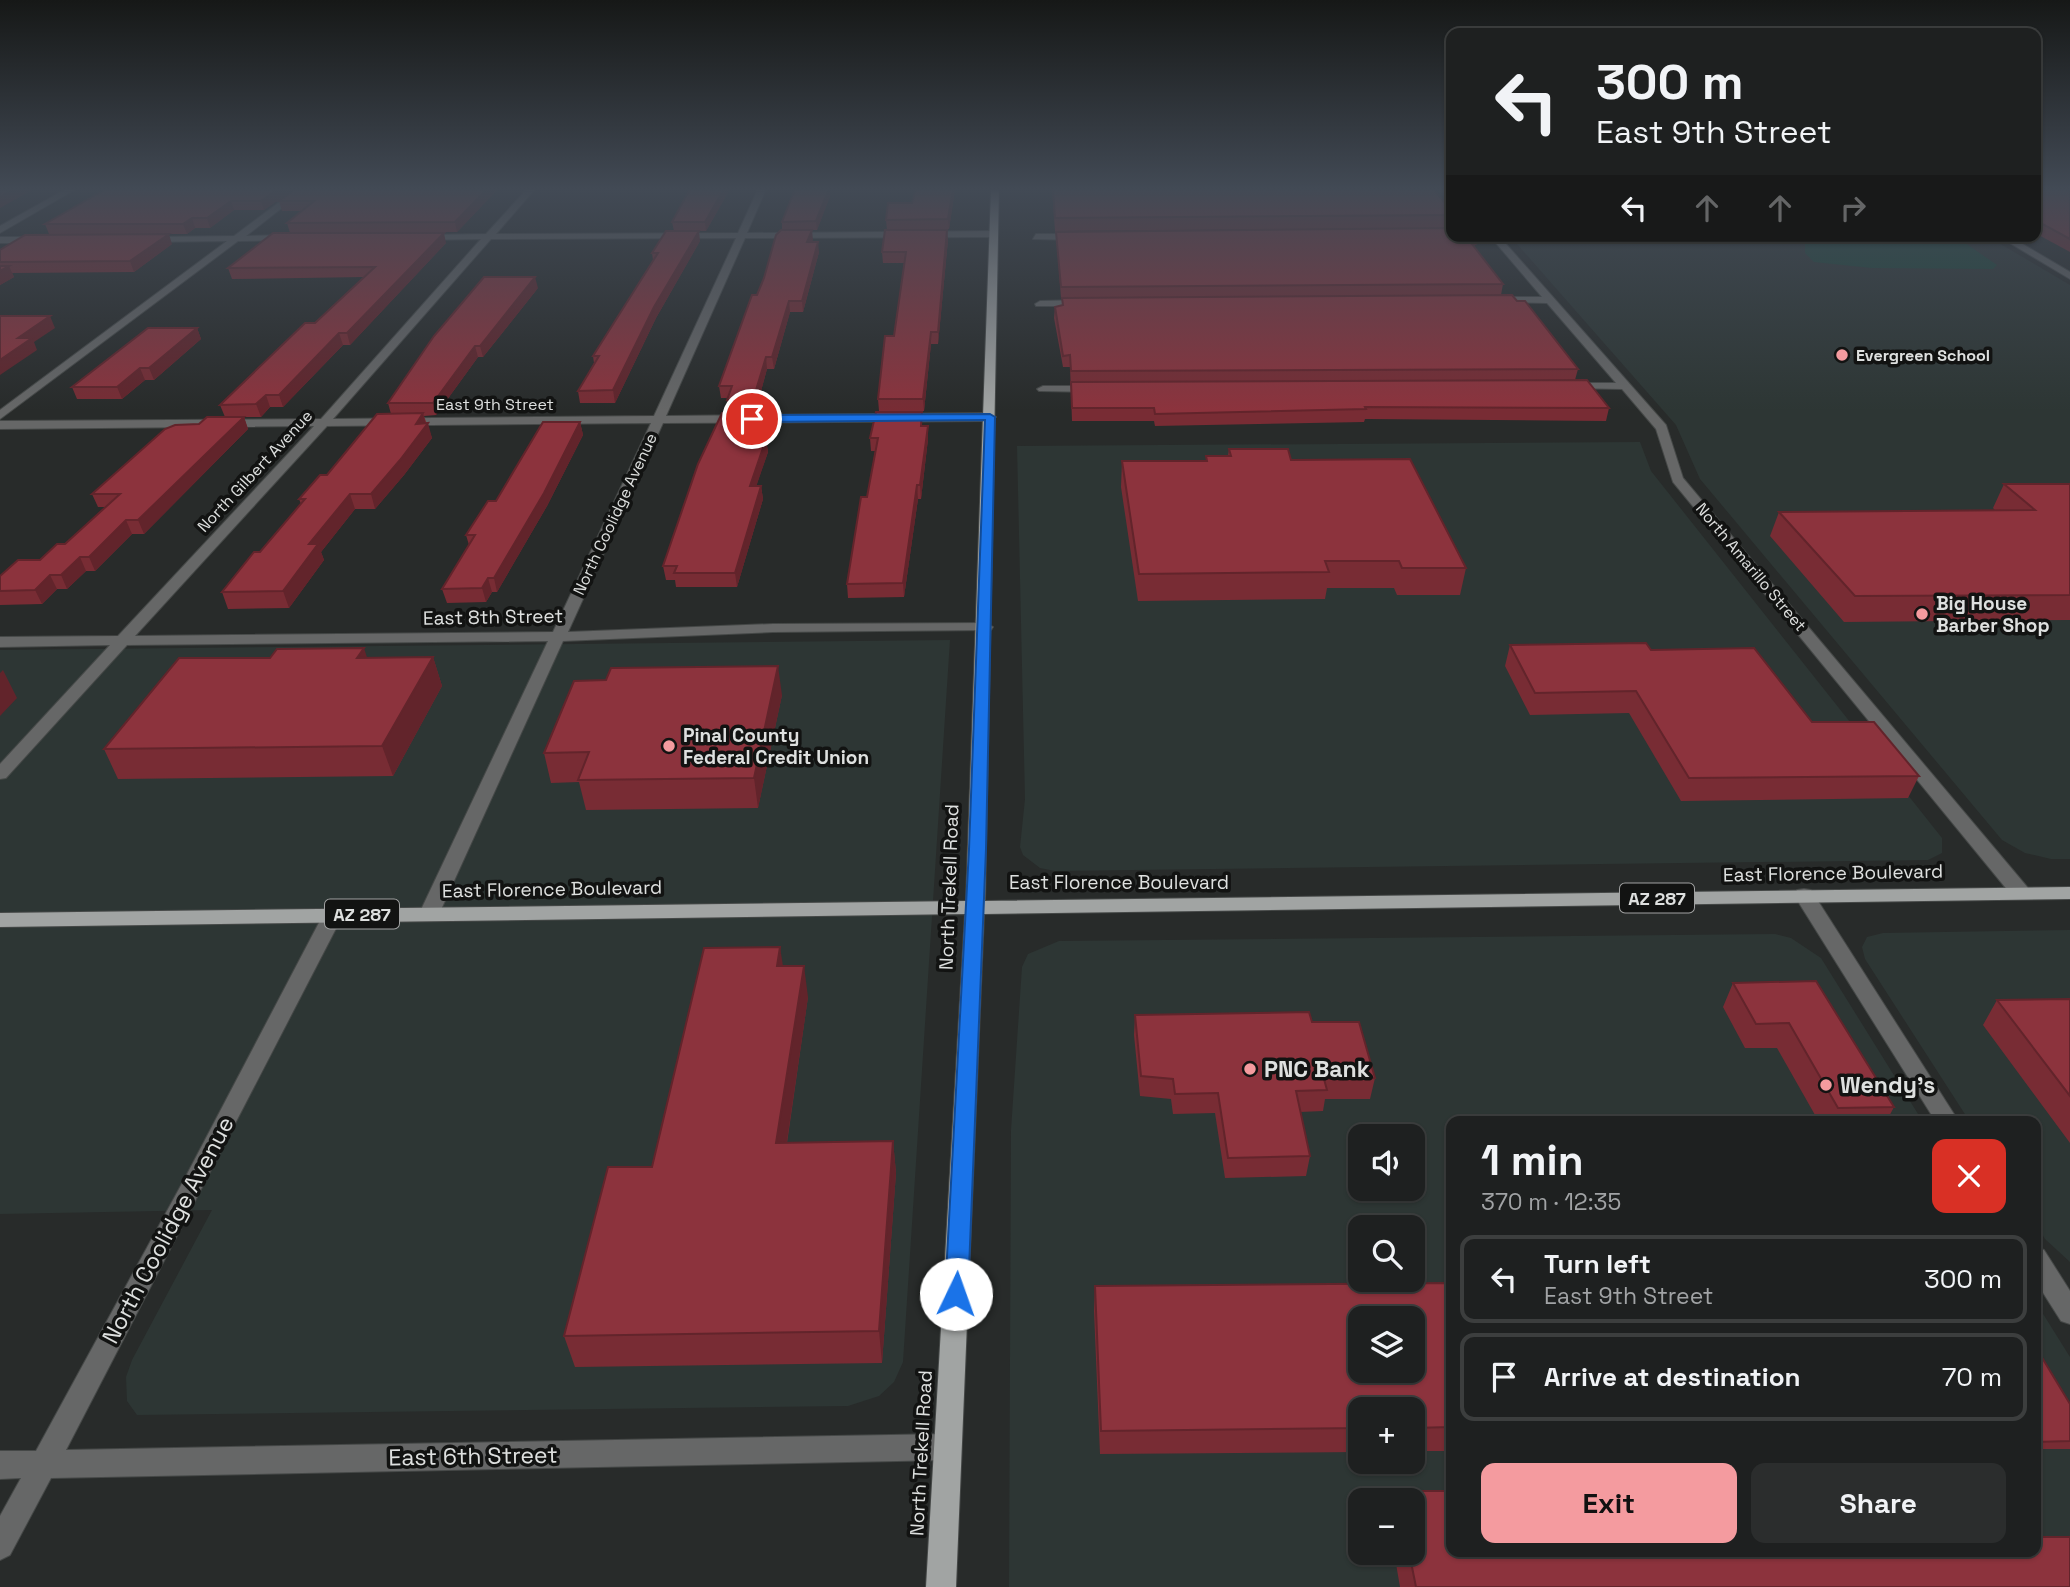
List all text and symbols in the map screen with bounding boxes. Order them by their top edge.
text: 300 m [1596,51,1744,113]
icon: left [1481,56,1572,147]
text: East 9th Street [1596,112,1832,152]
icon: left [1615,189,1653,227]
icon: ahead [1688,189,1726,227]
icon: ahead [1761,189,1799,227]
icon: right [1834,189,1872,227]
place label: Evergreen School [1856,345,1990,366]
marker: Evergreen School [1834,347,1850,363]
pin [722,389,782,449]
street label: East 9th Street [436,394,554,415]
icon: arrive [733,400,771,438]
street label: North Gilbert Avenue [193,405,317,537]
street label: North Coolidge Avenue [568,430,662,598]
street label: North Amarillo Street [1691,498,1811,636]
place label: Big House Barber Shop [1936,591,2050,638]
street label: East 8th Street [423,603,563,631]
marker: Big House Barber Shop [1914,606,1930,622]
place label: Pinal County Federal Credit Union [683,723,869,770]
marker: Pinal County Federal Credit Union [661,738,677,754]
street label: North Trekell Road [934,804,964,970]
street label: East Florence Boulevard [1723,859,1943,887]
street label: East Florence Boulevard [1009,870,1229,895]
street label: East Florence Boulevard [442,875,662,903]
road number: AZ 287 [1620,884,1694,912]
road number: AZ 287 [325,900,399,929]
place label: PNC Bank [1264,1054,1370,1084]
marker: PNC Bank [1242,1061,1258,1077]
place label: Wendy's [1840,1070,1935,1100]
marker: Wendy's [1818,1077,1834,1093]
street label: North Coolidge Avenue [95,1111,241,1349]
map controls [1348,1124,1425,1565]
button: sound [1348,1124,1425,1201]
text: 1 min [1481,1134,1584,1187]
button: close [1932,1139,2006,1213]
text: 370 m · 12:35 [1481,1187,1621,1217]
button: search [1348,1215,1425,1292]
text: Turn left [1544,1247,1651,1281]
position arrow [919,1257,993,1331]
icon: left [1485,1260,1523,1298]
text: 300 m [1924,1262,2002,1296]
text: East 9th Street [1544,1281,1713,1311]
button: layers [1348,1306,1425,1383]
icon: arrive [1485,1358,1523,1396]
text: Arrive at destination [1544,1360,1801,1394]
text: 70 m [1942,1360,2002,1394]
street label: North Trekell Road [904,1370,938,1536]
button: + [1348,1397,1425,1474]
street label: East 6th Street [388,1440,558,1472]
button: Exit [1481,1463,1737,1543]
button: Share [1751,1463,2006,1543]
button: − [1348,1488,1425,1565]

